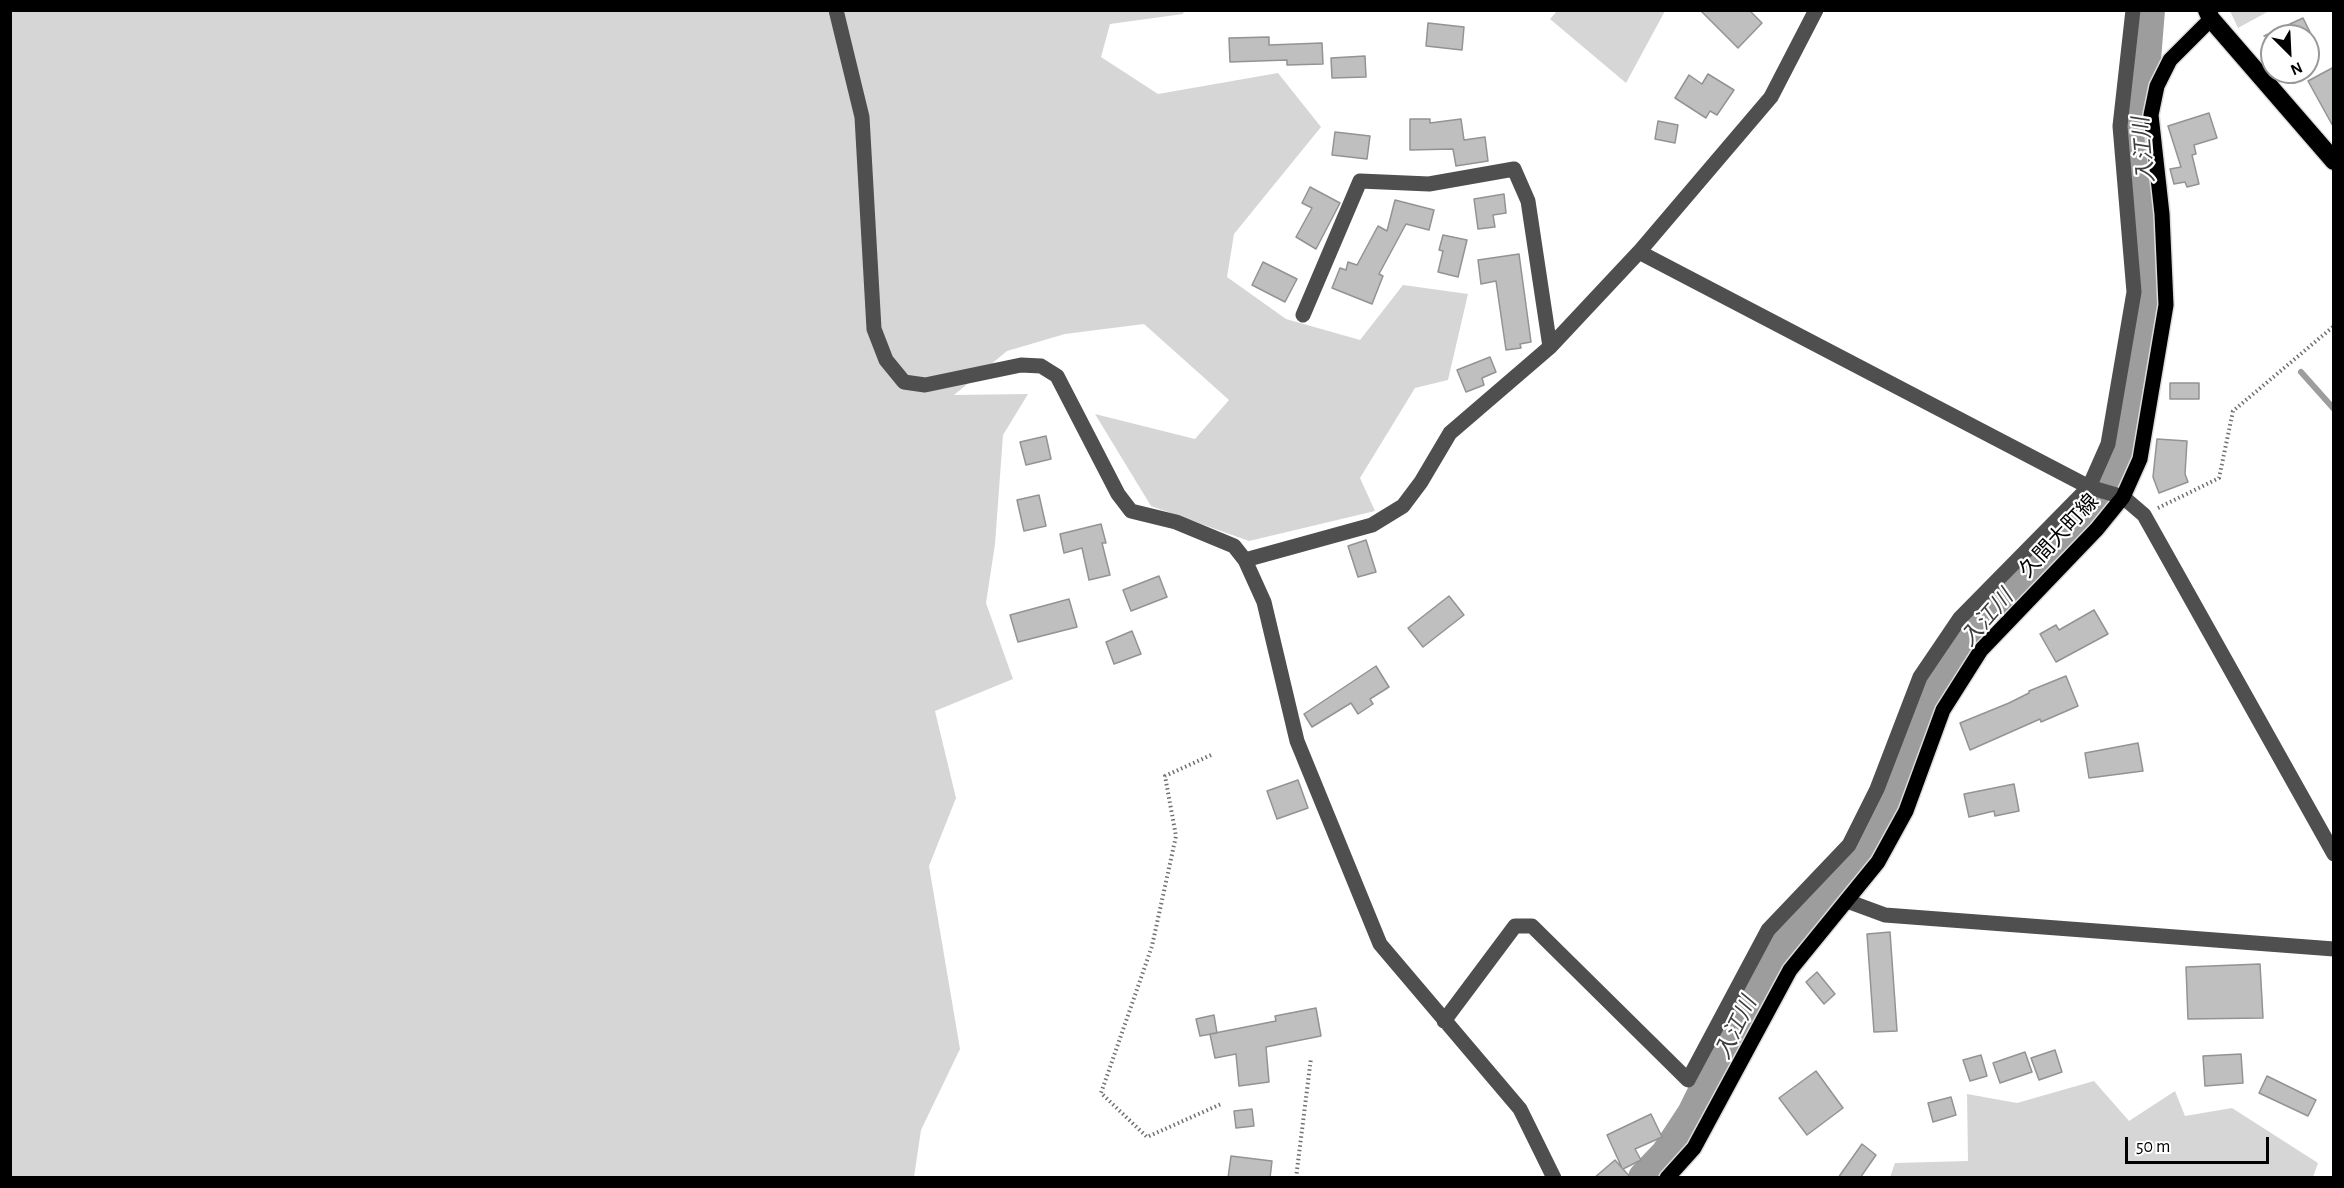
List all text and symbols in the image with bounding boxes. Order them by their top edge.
north arrow [2260,24,2320,84]
text: N [2288,59,2305,78]
water label: 入江川 [2128,116,2160,184]
street label: 久間大町線 [2014,489,2104,583]
water label: 入江川 [1955,584,2019,652]
water label: 入江川 [1710,993,1762,1063]
scale bar [2128,1125,2272,1163]
text: 50 m [2136,1138,2170,1156]

